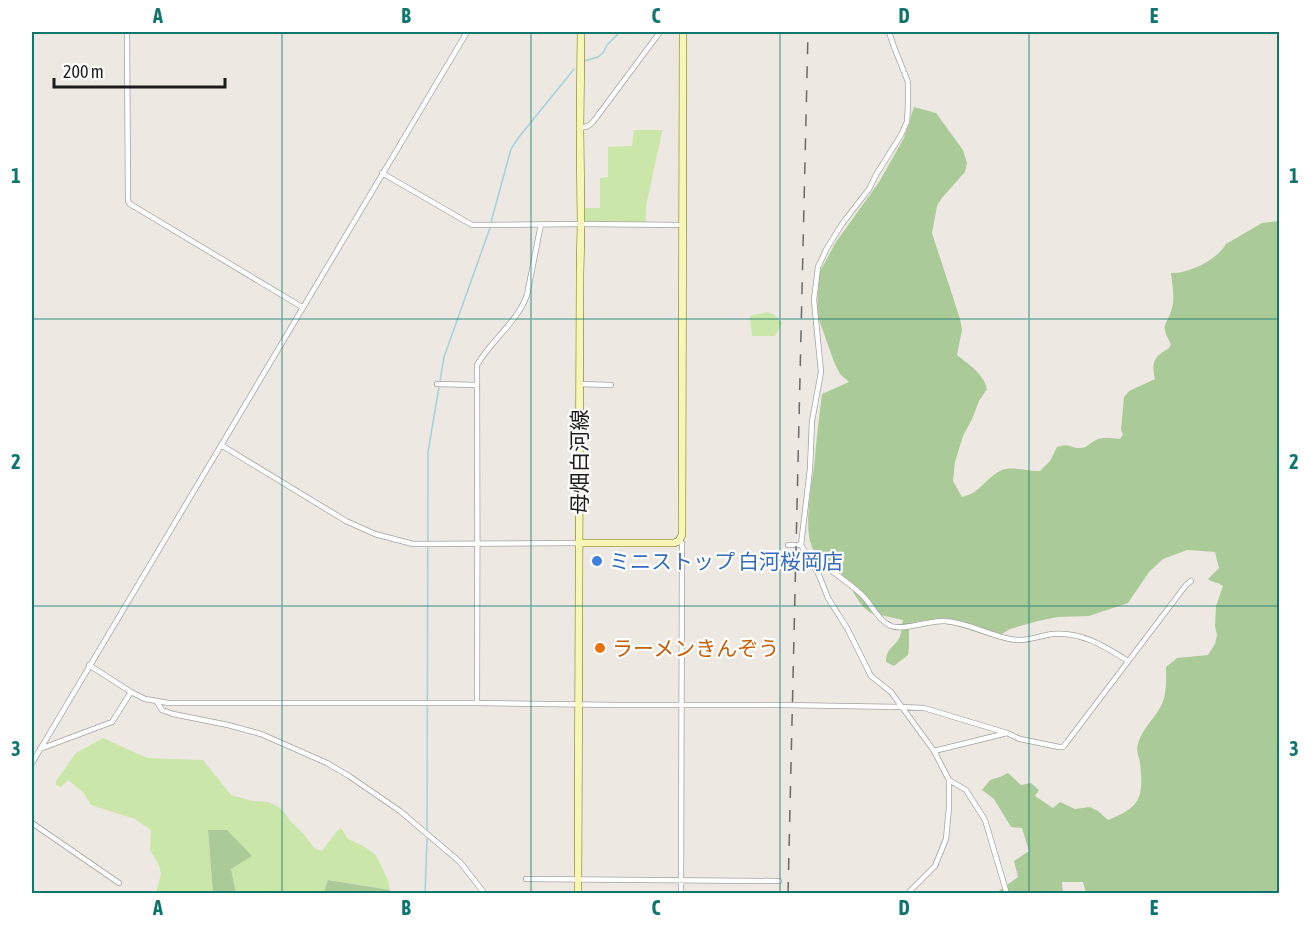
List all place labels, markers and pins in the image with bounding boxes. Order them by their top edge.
place label: ミニストップ 白河桜岡店 [609,549,843,573]
marker: ミニストップ 白河桜岡店 [590,554,604,568]
place label: ラーメンきんぞう [612,636,779,660]
marker: ラーメンきんぞう [593,641,607,655]

